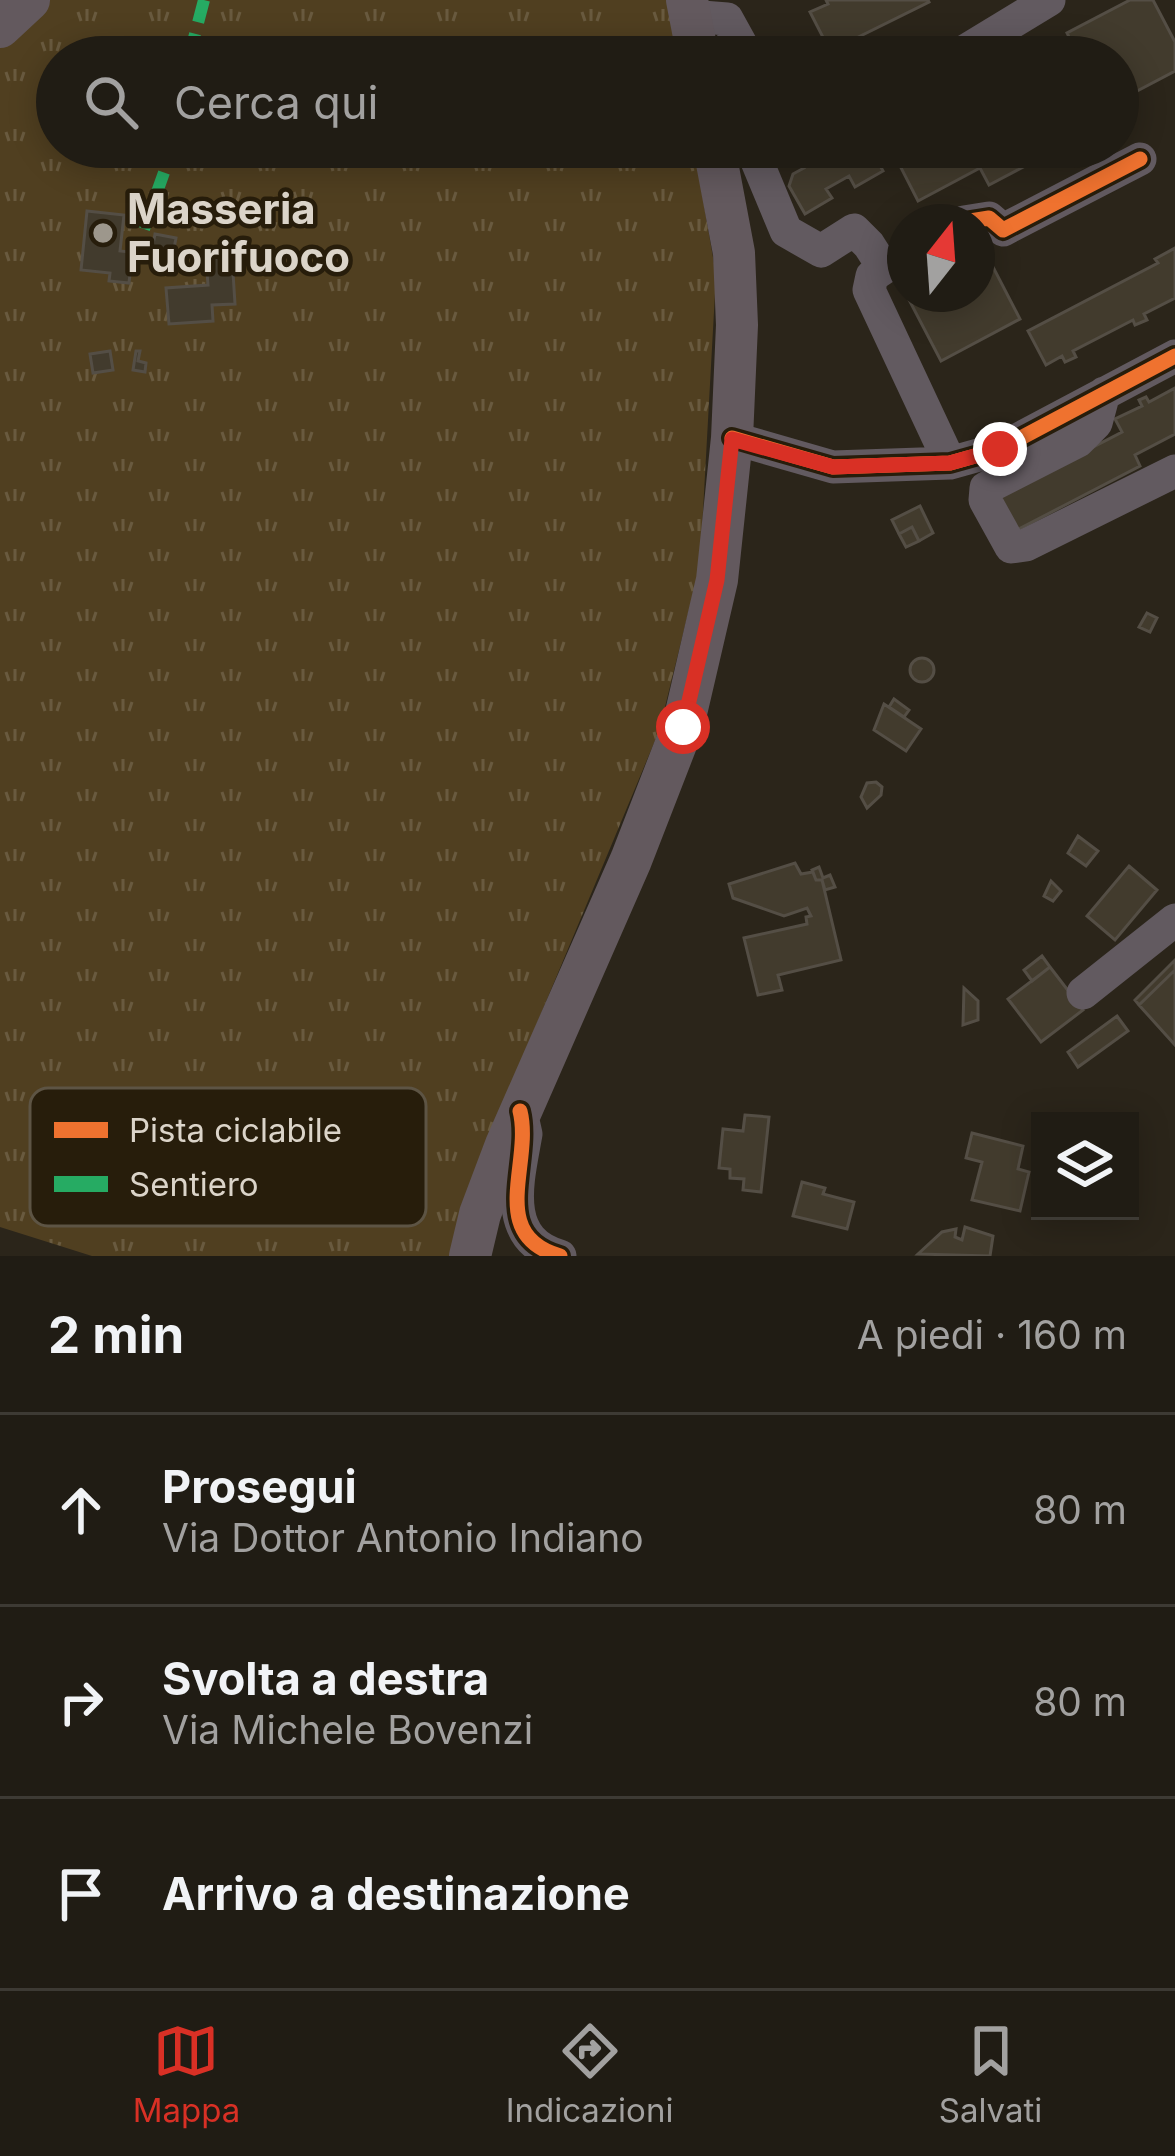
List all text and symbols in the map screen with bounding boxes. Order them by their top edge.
search box [36,36,1139,168]
icon: search [78,69,144,135]
text: Cerca qui [174,75,378,130]
place label: Masseria Fuorifuoco [127,183,350,282]
north arrow [887,204,995,312]
marker: Masseria Fuorifuoco [90,220,116,246]
route end [973,422,1027,476]
route start [656,700,710,754]
legend [30,1088,426,1226]
text: Pista ciclabile [129,1110,342,1150]
map controls [1031,1112,1139,1220]
button: layers [1031,1112,1139,1220]
text: Sentiero [129,1164,259,1204]
text: 2 min [48,1304,184,1365]
text: A piedi · 160 m [857,1311,1127,1358]
text: Prosegui [162,1459,357,1514]
icon: ahead [48,1477,114,1543]
text: 80 m [1033,1486,1127,1533]
text: Via Dottor Antonio Indiano [162,1514,644,1561]
text: Svolta a destra [162,1651,489,1706]
icon: right [48,1669,114,1735]
text: 80 m [1033,1678,1127,1725]
text: Via Michele Bovenzi [162,1706,533,1753]
icon: arrive [48,1861,114,1927]
text: Arrivo a destinazione [162,1866,630,1921]
tab: Mappa [133,2018,240,2130]
tab: Indicazioni [506,2018,673,2130]
tab: Salvati [939,2018,1042,2130]

